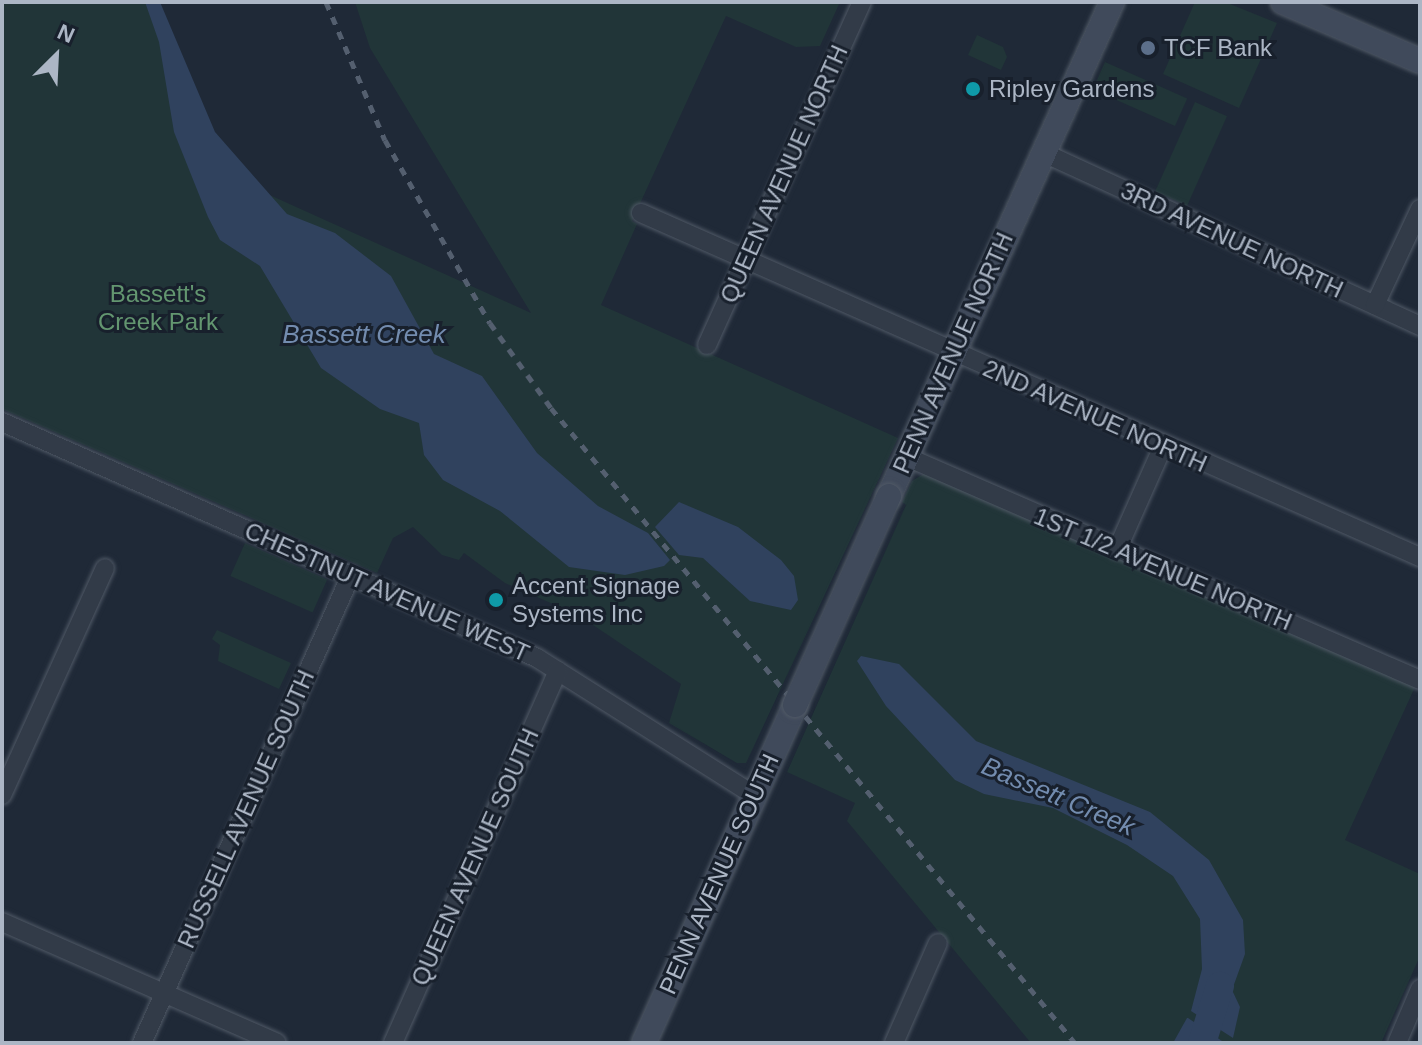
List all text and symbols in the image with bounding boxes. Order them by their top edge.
north arrow [16,16,96,96]
text: N [54,19,78,48]
place label: TCF Bank [1164,34,1272,62]
marker: TCF Bank [1139,39,1157,57]
street label: QUEEN AVENUE NORTH [714,40,854,308]
place label: Ripley Gardens [989,75,1154,103]
marker: Ripley Gardens [964,80,982,98]
street label: 3RD AVENUE NORTH [1116,176,1348,304]
street label: PENN AVENUE NORTH [887,228,1019,478]
park label: Bassett's Creek Park [98,280,218,336]
water label: Bassett Creek [282,319,446,351]
street label: 2ND AVENUE NORTH [978,353,1212,479]
street label: 1ST 1/2 AVENUE NORTH [1029,501,1297,637]
street label: CHESTNUT AVENUE WEST [239,516,535,668]
place label: Accent Signage Systems Inc [512,572,680,628]
marker: Accent Signage Systems Inc [487,591,505,609]
street label: RUSSELL AVENUE SOUTH [171,664,321,954]
street label: QUEEN AVENUE SOUTH [405,723,545,991]
street label: PENN AVENUE SOUTH [653,749,785,999]
water label: Bassett Creek [977,751,1139,843]

